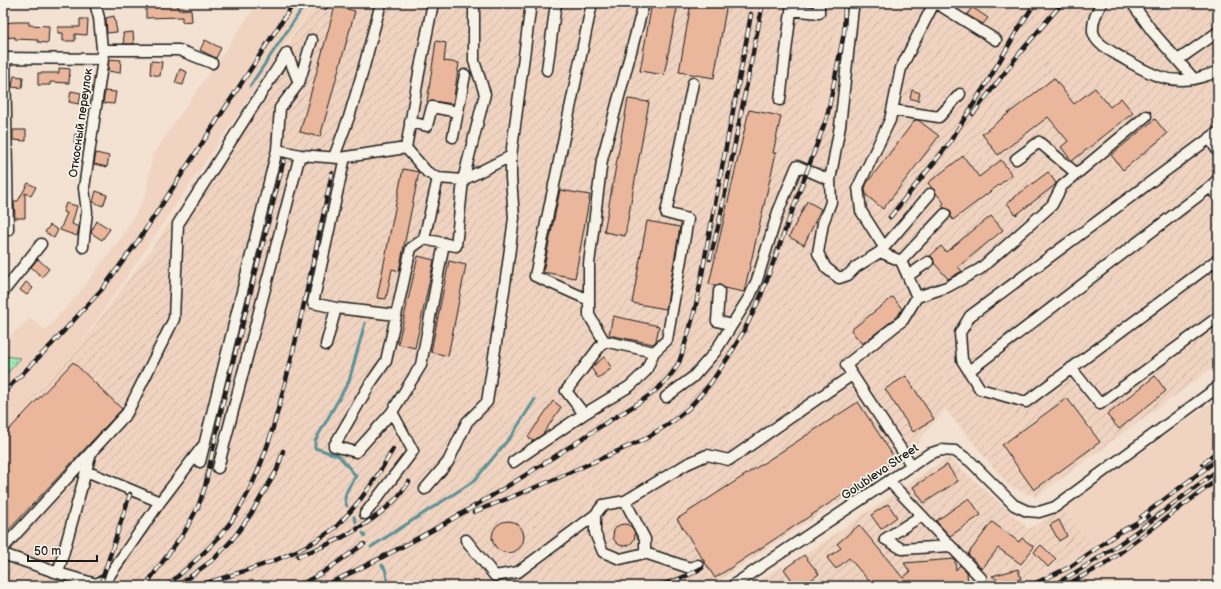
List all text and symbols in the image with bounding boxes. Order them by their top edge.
street label: Откосный переулок [66,67,96,179]
street label: Golubleva Street [839,440,922,503]
scale bar [28,537,97,563]
text: 50 m [34,544,61,559]

